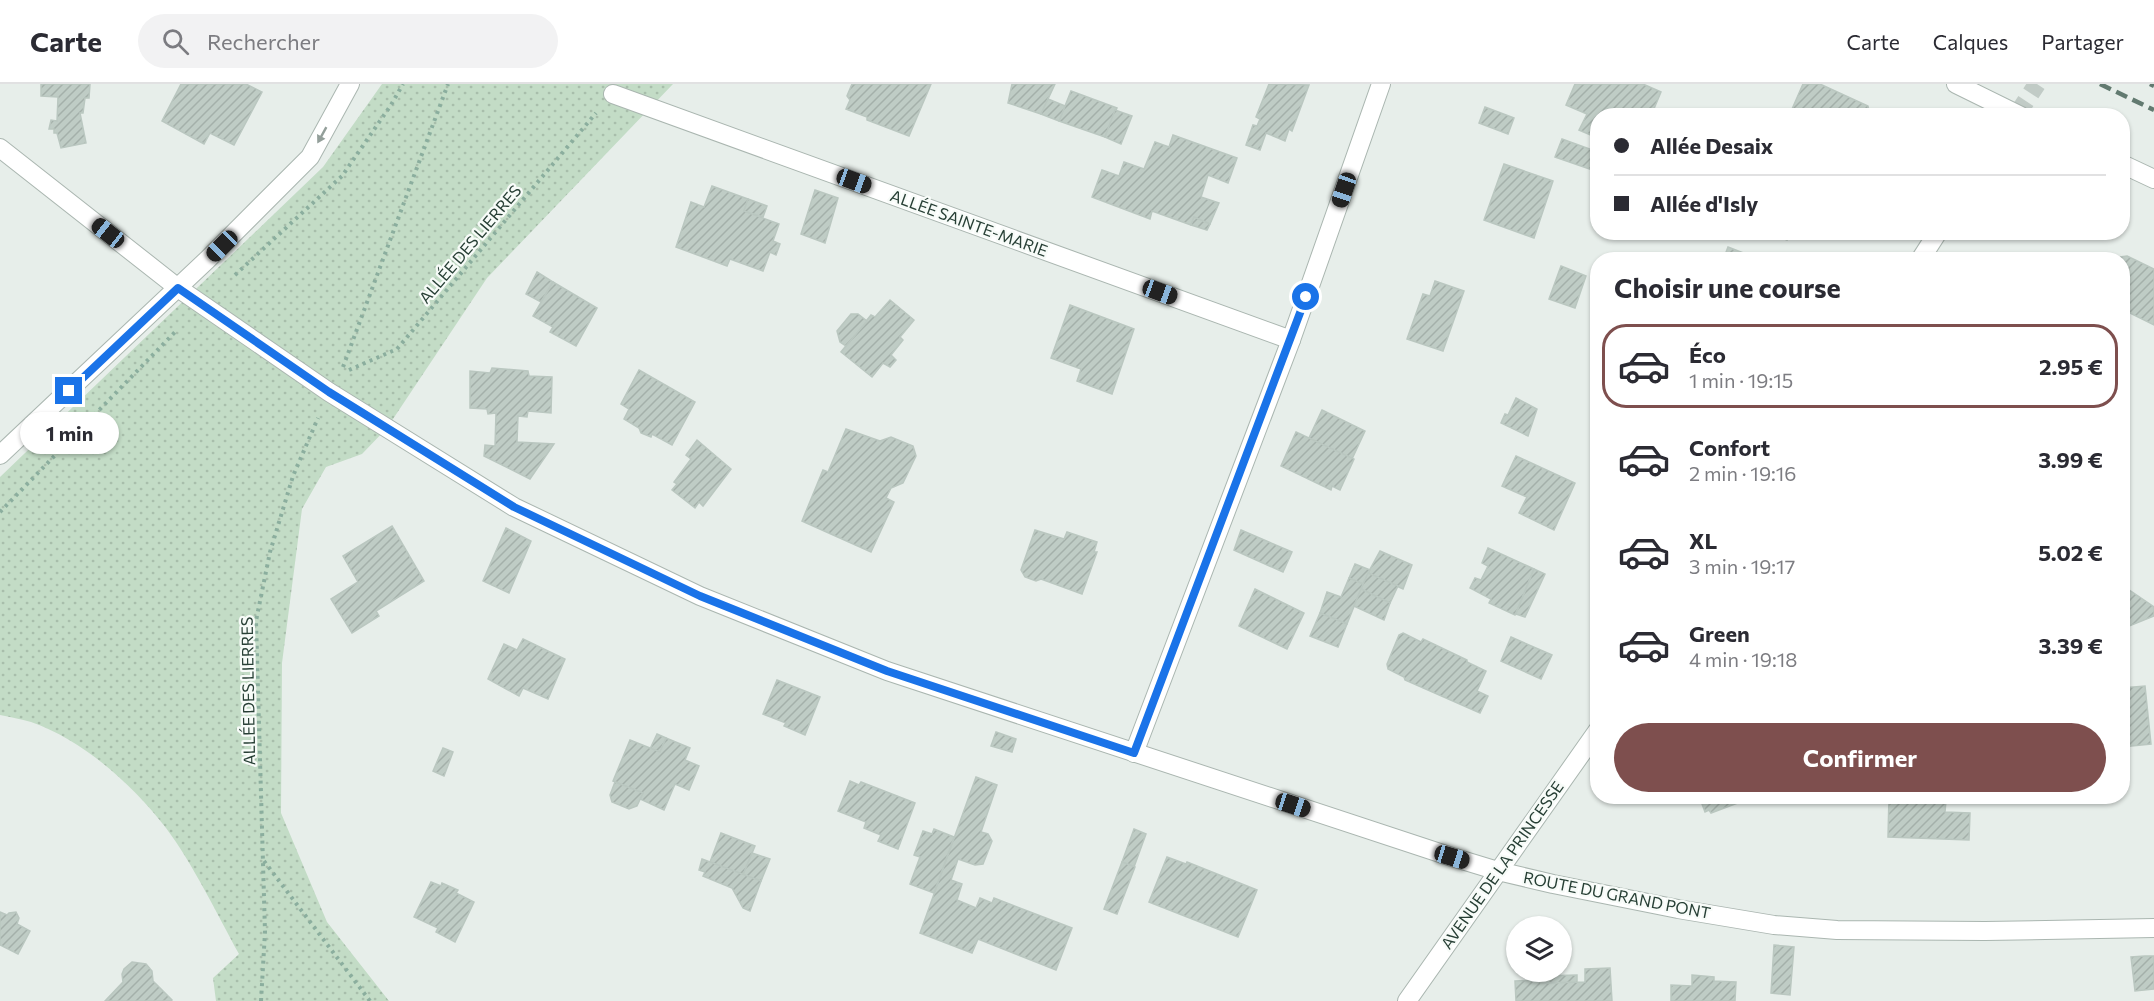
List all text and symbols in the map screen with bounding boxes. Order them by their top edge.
search box [138,14,558,68]
text: Carte [30,24,102,58]
icon: search [159,25,192,58]
text: Rechercher [207,28,320,55]
text: Carte [1847,29,1900,54]
text: Calques [1933,29,2008,54]
text: Partager [2041,29,2124,54]
one-way arrow [317,127,327,144]
text: Allée Desaix [1650,132,1773,159]
car [834,166,874,196]
car [1330,170,1358,210]
street label: ALLÉE DES LIERRES [415,181,525,307]
street label: ALLÉE SAINTE-MARIE [888,185,1050,260]
text: Allée d'Isly [1650,190,1758,217]
car [88,215,128,251]
car [203,227,241,265]
text: Choisir une course [1614,271,1841,304]
car [1140,277,1180,307]
route start [1292,283,1319,310]
icon: car [1617,339,1671,393]
text: Éco [1689,341,1726,368]
text: 2.95 € [2039,353,2103,380]
text: 1 min · 19:15 [1689,368,1793,392]
route end [55,377,82,404]
callout: 1 min [20,412,118,454]
text: 1 min [46,421,93,445]
icon: car [1617,432,1671,486]
text: Confort [1689,434,1770,461]
text: 3.99 € [2038,446,2103,473]
text: 2 min · 19:16 [1689,461,1796,485]
icon: car [1617,525,1671,579]
text: XL [1689,527,1717,554]
text: 5.02 € [2038,539,2103,566]
text: 3 min · 19:17 [1689,554,1795,578]
street label: ALLÉE DES LIERRES [237,617,258,765]
icon: car [1617,618,1671,672]
text: Green [1689,620,1750,647]
text: 3.39 € [2039,632,2103,659]
text: 4 min · 19:18 [1689,647,1797,671]
button: Confirmer [1614,723,2106,792]
street label: AVENUE DE LA PRINCESSE [1436,777,1567,952]
car [1273,791,1313,819]
car [1432,843,1472,871]
street label: ROUTE DU GRAND PONT [1522,867,1712,922]
map controls [1506,916,1572,982]
button: layers [1506,916,1572,982]

